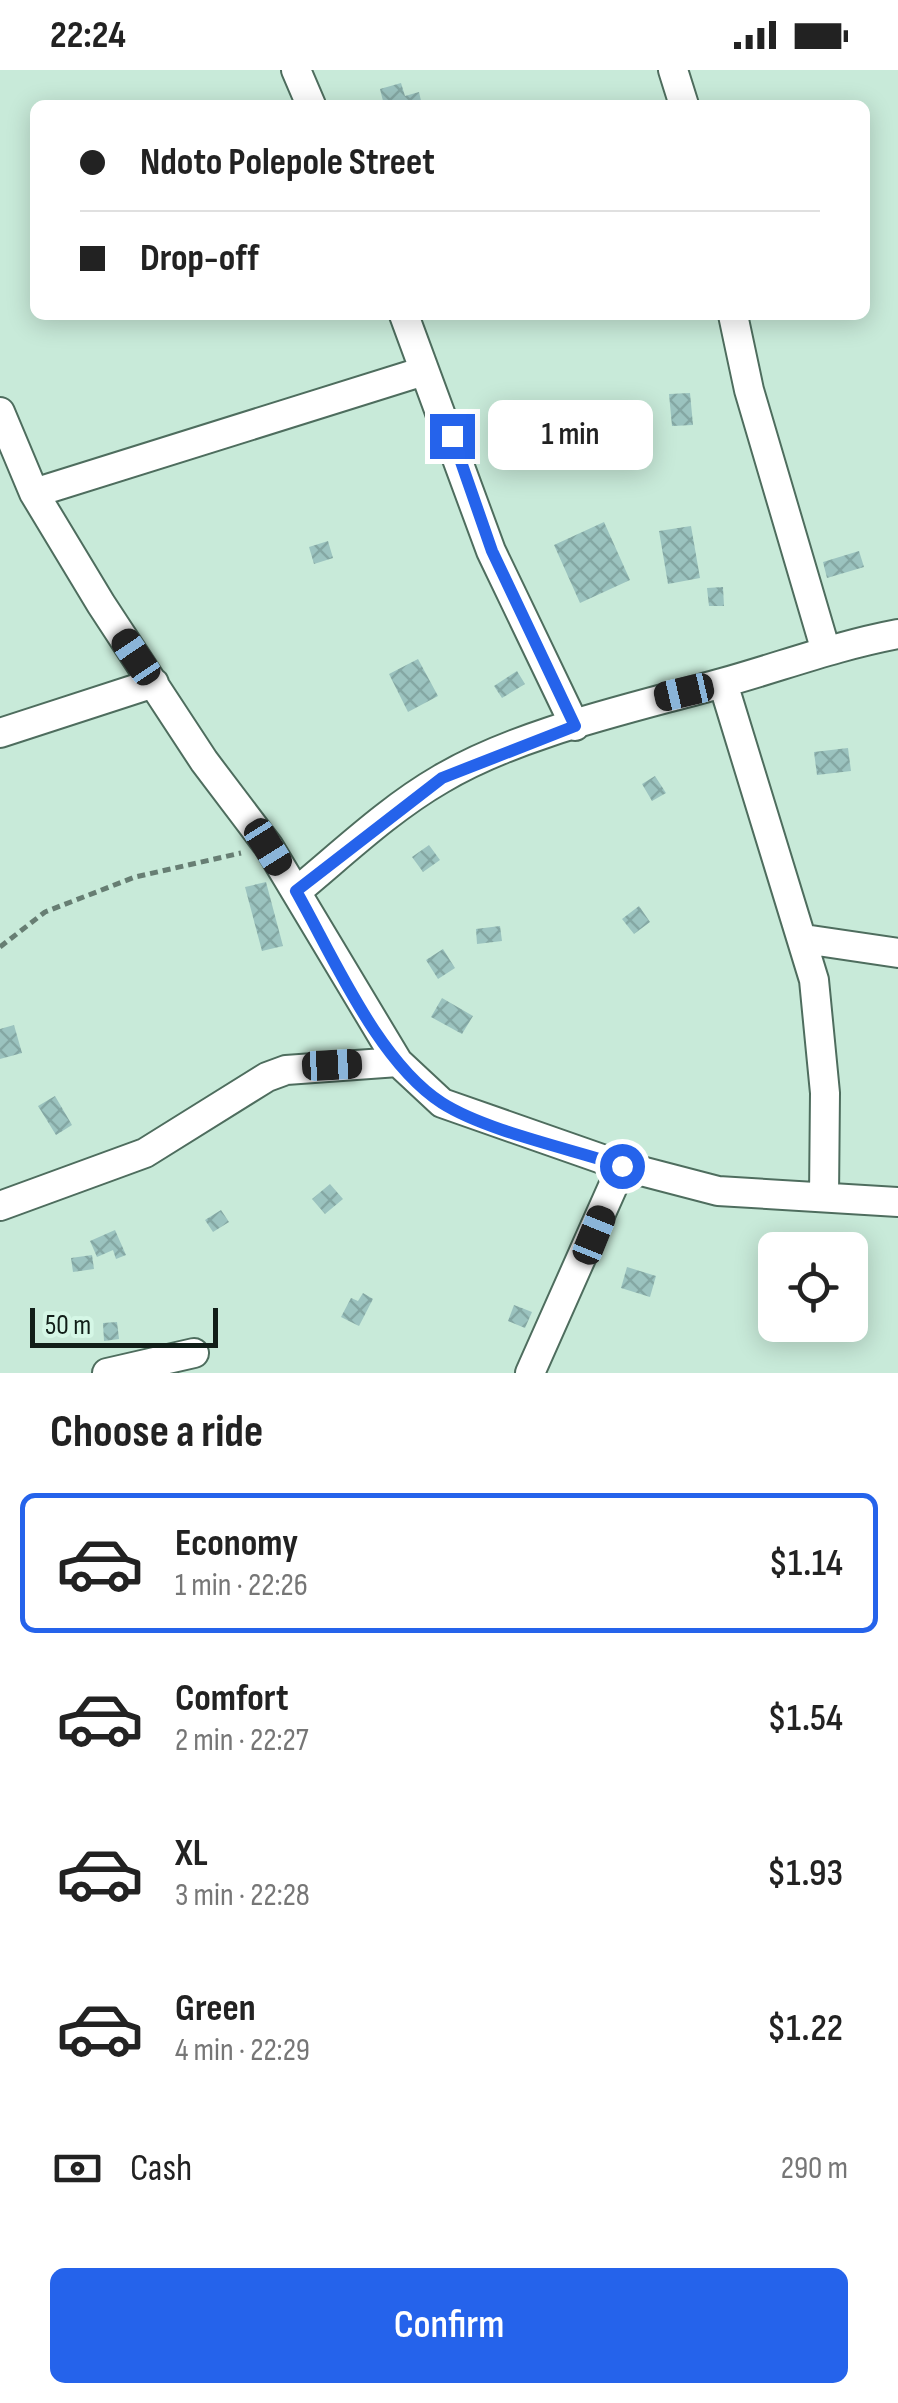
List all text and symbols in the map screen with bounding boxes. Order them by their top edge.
text: 22:24 [50,13,126,58]
text: Ndoto Polepole Street [140,140,435,185]
text: Drop-off [140,236,259,281]
callout: 1 min [487,401,652,471]
route end [430,414,475,459]
text: 1 min [541,415,600,454]
car [107,624,165,690]
car [651,671,717,713]
car [239,814,297,880]
car [301,1048,363,1082]
route start [600,1144,645,1189]
car [569,1202,619,1268]
map controls [758,1232,868,1342]
button: locate [758,1232,868,1342]
scale bar [30,1303,218,1348]
text: 50 m [45,1309,91,1342]
text: Choose a ride [50,1405,263,1460]
icon: car [55,1518,145,1608]
text: Economy [175,1521,298,1566]
text: $1.14 [769,1541,843,1586]
text: 1 min · 22:26 [175,1566,308,1605]
icon: car [55,1673,145,1763]
text: Comfort [175,1676,289,1721]
text: $1.54 [767,1696,843,1741]
text: 2 min · 22:27 [175,1721,308,1760]
icon: car [55,1828,145,1918]
text: XL [175,1831,208,1876]
text: $1.93 [767,1851,843,1896]
text: 3 min · 22:28 [175,1876,310,1915]
icon: car [55,1983,145,2073]
text: Green [175,1986,256,2031]
text: $1.22 [767,2006,843,2051]
text: 4 min · 22:29 [175,2031,310,2070]
icon: cash [50,2141,105,2196]
text: Cash [130,2146,192,2191]
text: 290 m [781,2149,848,2188]
button: Confirm [50,2268,848,2383]

